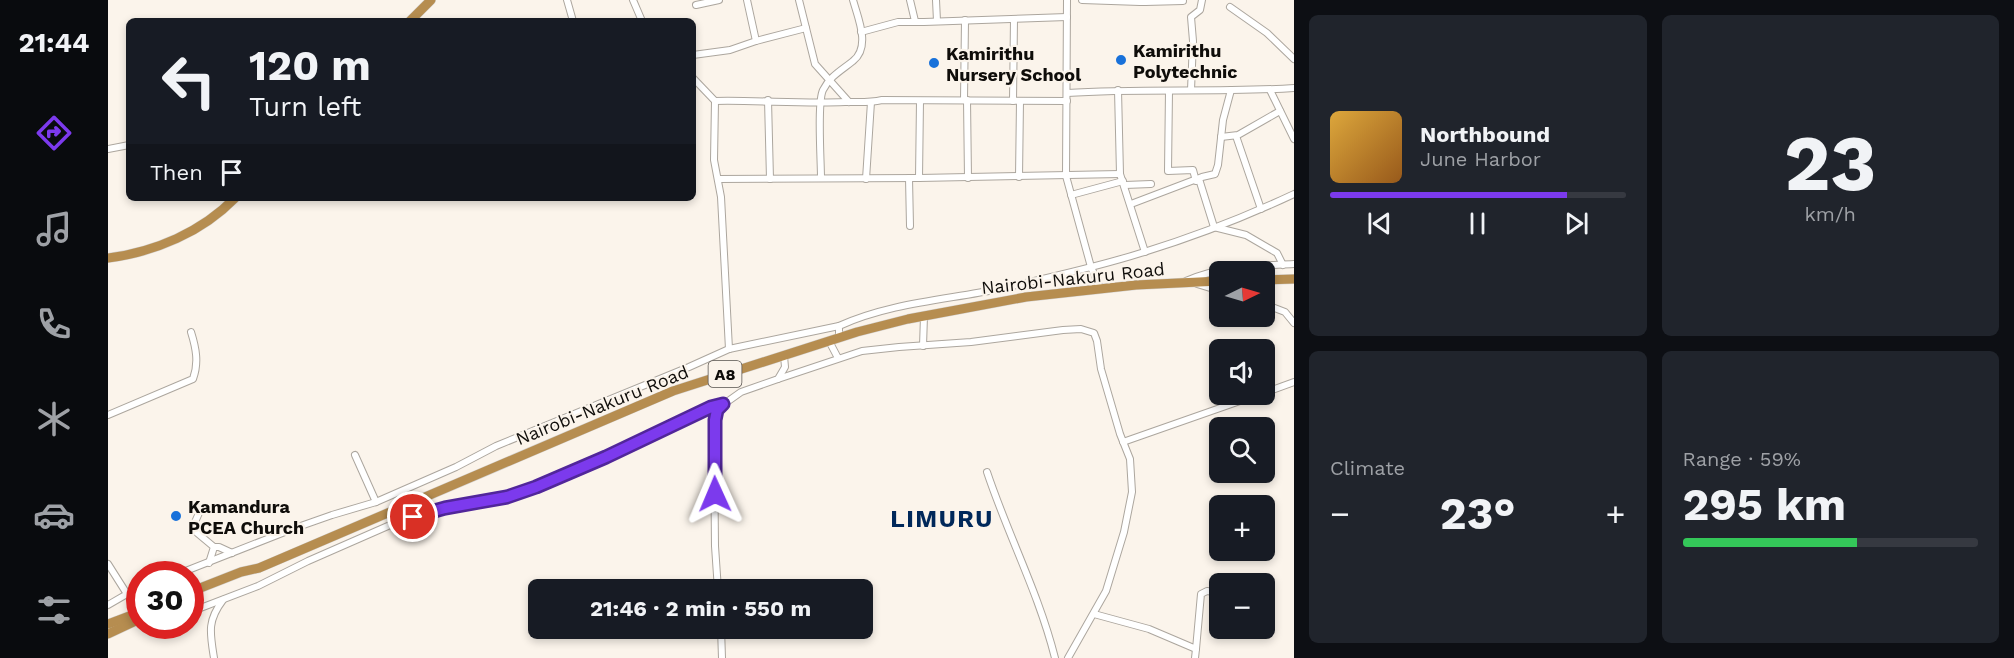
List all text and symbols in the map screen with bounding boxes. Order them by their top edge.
text: 21:44 [19,27,89,59]
place label: Kamirithu Polytechnic [1133,40,1238,82]
text: 120 m [249,41,371,90]
icon: left [150,42,228,120]
place label: Kamirithu Nursery School [946,43,1081,85]
marker: Kamirithu Polytechnic [1114,53,1128,67]
marker: Kamirithu Nursery School [927,56,941,70]
text: Turn left [249,91,361,123]
icon: directions [33,112,75,154]
text: 23 [1784,117,1877,209]
text: Northbound [1420,122,1550,147]
text: June Harbor [1420,147,1541,171]
icon: arrive [215,156,248,189]
text: Then [150,160,203,185]
text: km/h [1804,202,1856,226]
icon: previous [1363,207,1396,240]
icon: pause [1461,207,1494,240]
icon: next [1560,207,1593,240]
icon: music [33,208,75,250]
street label: Nairobi-Nakuru Road [980,258,1166,298]
north arrow [1209,261,1275,327]
map controls [1209,261,1275,639]
icon: phone [33,303,75,345]
button: sound [1209,339,1275,405]
street label: Nairobi-Nakuru Road [513,361,691,449]
road number: A8 [708,361,742,387]
icon: climate [33,398,75,440]
button: search [1209,417,1275,483]
text: Range · 59% [1683,447,1801,471]
text: Climate [1330,456,1405,480]
position arrow [683,462,747,526]
text: 295 km [1683,478,1846,531]
text: 23° [1440,487,1516,540]
pin [387,491,438,542]
icon: car [33,494,75,536]
text: − [1330,494,1350,533]
text: + [1606,494,1626,533]
button: + [1209,495,1275,561]
place label: Kamandura PCEA Church [188,496,304,538]
icon: arrive [396,500,429,533]
district label: LIMURU [890,505,994,533]
marker: Kamandura PCEA Church [169,509,183,523]
speed limit sign: 30 [126,561,204,639]
button: − [1209,573,1275,639]
icon: filters [33,589,75,631]
text: 21:46 · 2 min · 550 m [590,596,811,621]

